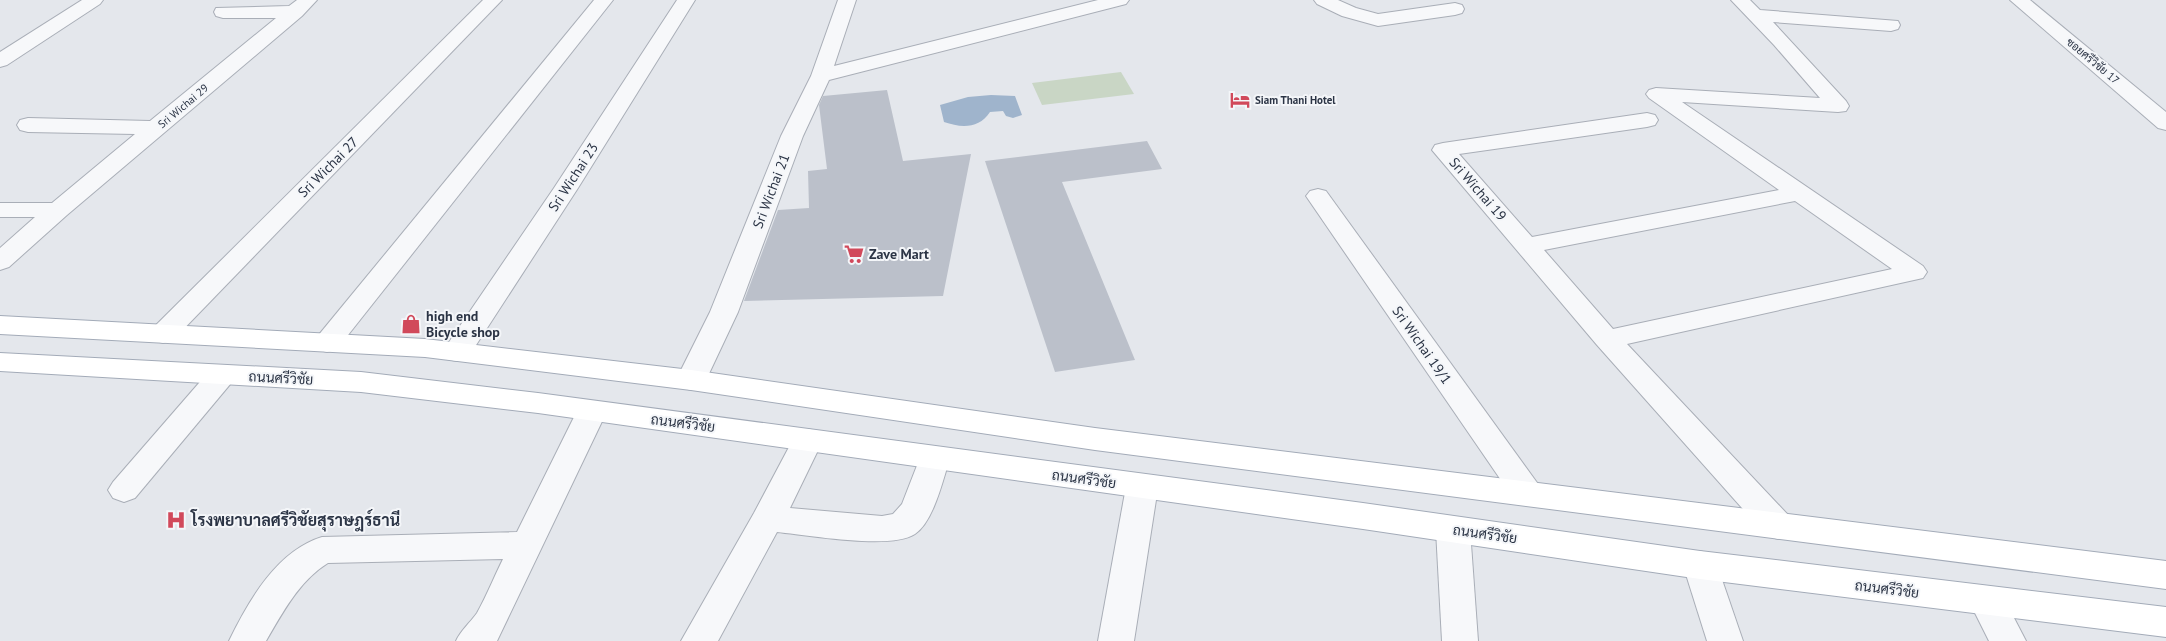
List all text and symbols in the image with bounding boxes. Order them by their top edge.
street label: ซอยศรีวิชัย 17 [2064,34,2123,87]
street label: Sri Wichai 29 [155,81,211,131]
hotel icon: Siam Thani Hotel [1229,89,1251,111]
place label: Siam Thani Hotel [1255,93,1336,107]
street label: Sri Wichai 27 [294,133,362,201]
street label: Sri Wichai 23 [544,139,602,215]
street label: Sri Wichai 21 [749,151,793,231]
street label: Sri Wichai 19 [1445,153,1511,225]
supermarket icon: Zave Mart [843,243,865,265]
place label: Zave Mart [869,245,929,263]
street label: Sri Wichai 19/1 [1389,303,1455,387]
place label: high end Bicycle shop [426,307,500,341]
shop icon: high end Bicycle shop [400,313,422,335]
street label: ถนนศรีวิชัย [248,367,314,389]
street label: ถนนศรีวิชัย [650,410,716,436]
street label: ถนนศรีวิชัย [1051,466,1117,492]
hospital icon: โรงพยาบาลศรีวิชัยสุราษฎร์ธานี [165,509,187,531]
place label: โรงพยาบาลศรีวิชัยสุราษฎร์ธานี [190,509,400,532]
street label: ถนนศรีวิชัย [1452,521,1518,547]
street label: ถนนศรีวิชัย [1854,576,1920,602]

